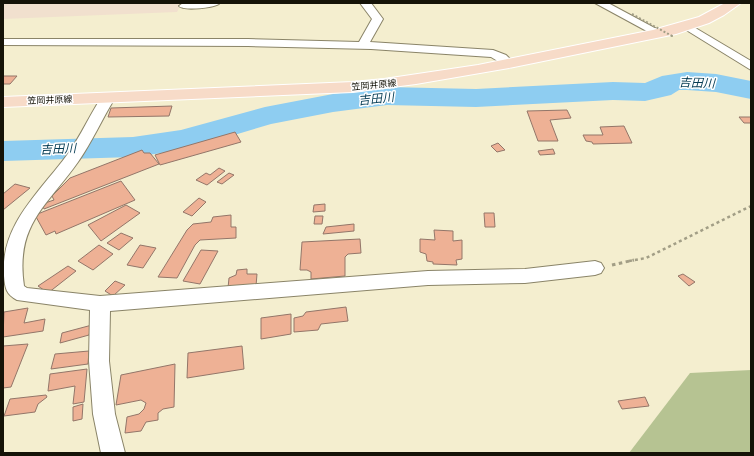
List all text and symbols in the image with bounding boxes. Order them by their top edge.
water label: 吉田川 [679,72,717,92]
street label: 笠岡井原線 [351,75,398,93]
water label: 吉田川 [357,87,397,109]
street label: 笠岡井原線 [27,91,74,107]
water label: 吉田川 [40,138,78,158]

